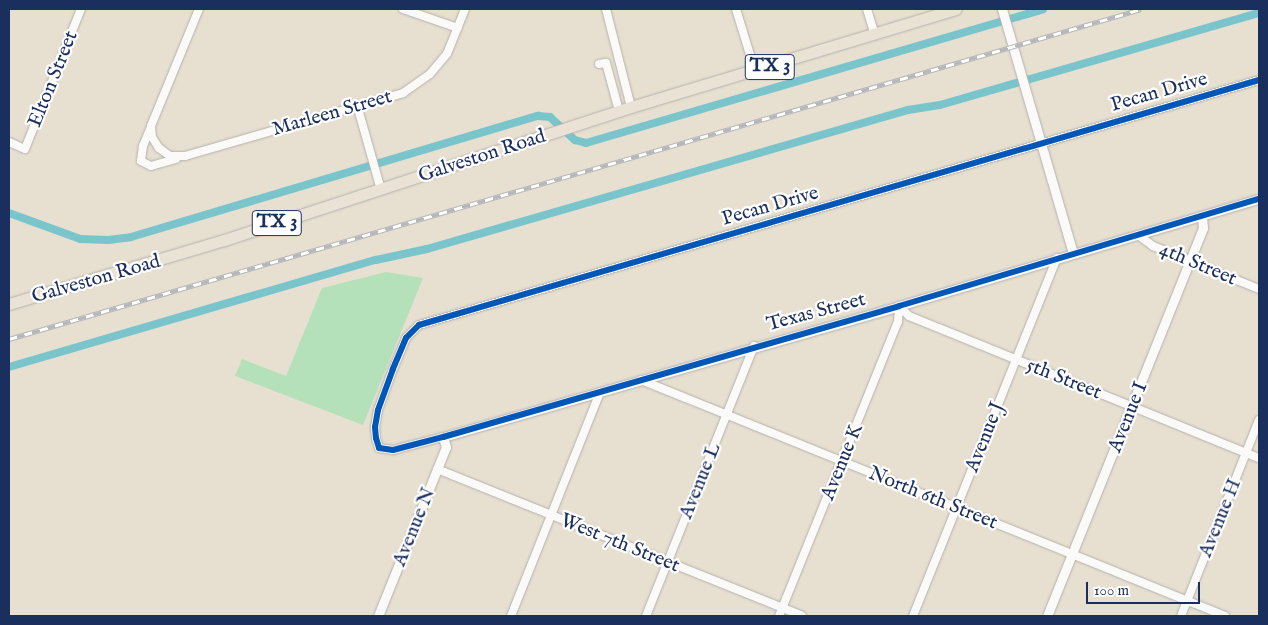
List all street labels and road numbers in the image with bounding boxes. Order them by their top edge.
street label: Elton Street [23,27,83,131]
road number: TX 3 [744,51,796,84]
street label: Pecan Drive [1108,67,1210,117]
street label: Marleen Street [269,84,395,142]
street label: Galveston Road [415,124,549,188]
street label: Pecan Drive [719,181,821,231]
road number: TX 3 [251,207,303,240]
street label: 4th Street [1156,237,1240,291]
street label: Galveston Road [29,249,163,309]
street label: Texas Street [764,287,868,337]
street label: 5th Street [1023,353,1105,405]
street label: Avenue I [1103,378,1153,456]
street label: Avenue J [960,398,1010,476]
street label: Avenue K [816,420,868,504]
street label: Avenue L [674,440,726,522]
street label: North 6th Street [865,461,1001,535]
street label: Avenue H [1193,475,1247,561]
street label: Avenue N [387,484,441,570]
street label: West 7th Street [557,508,683,578]

